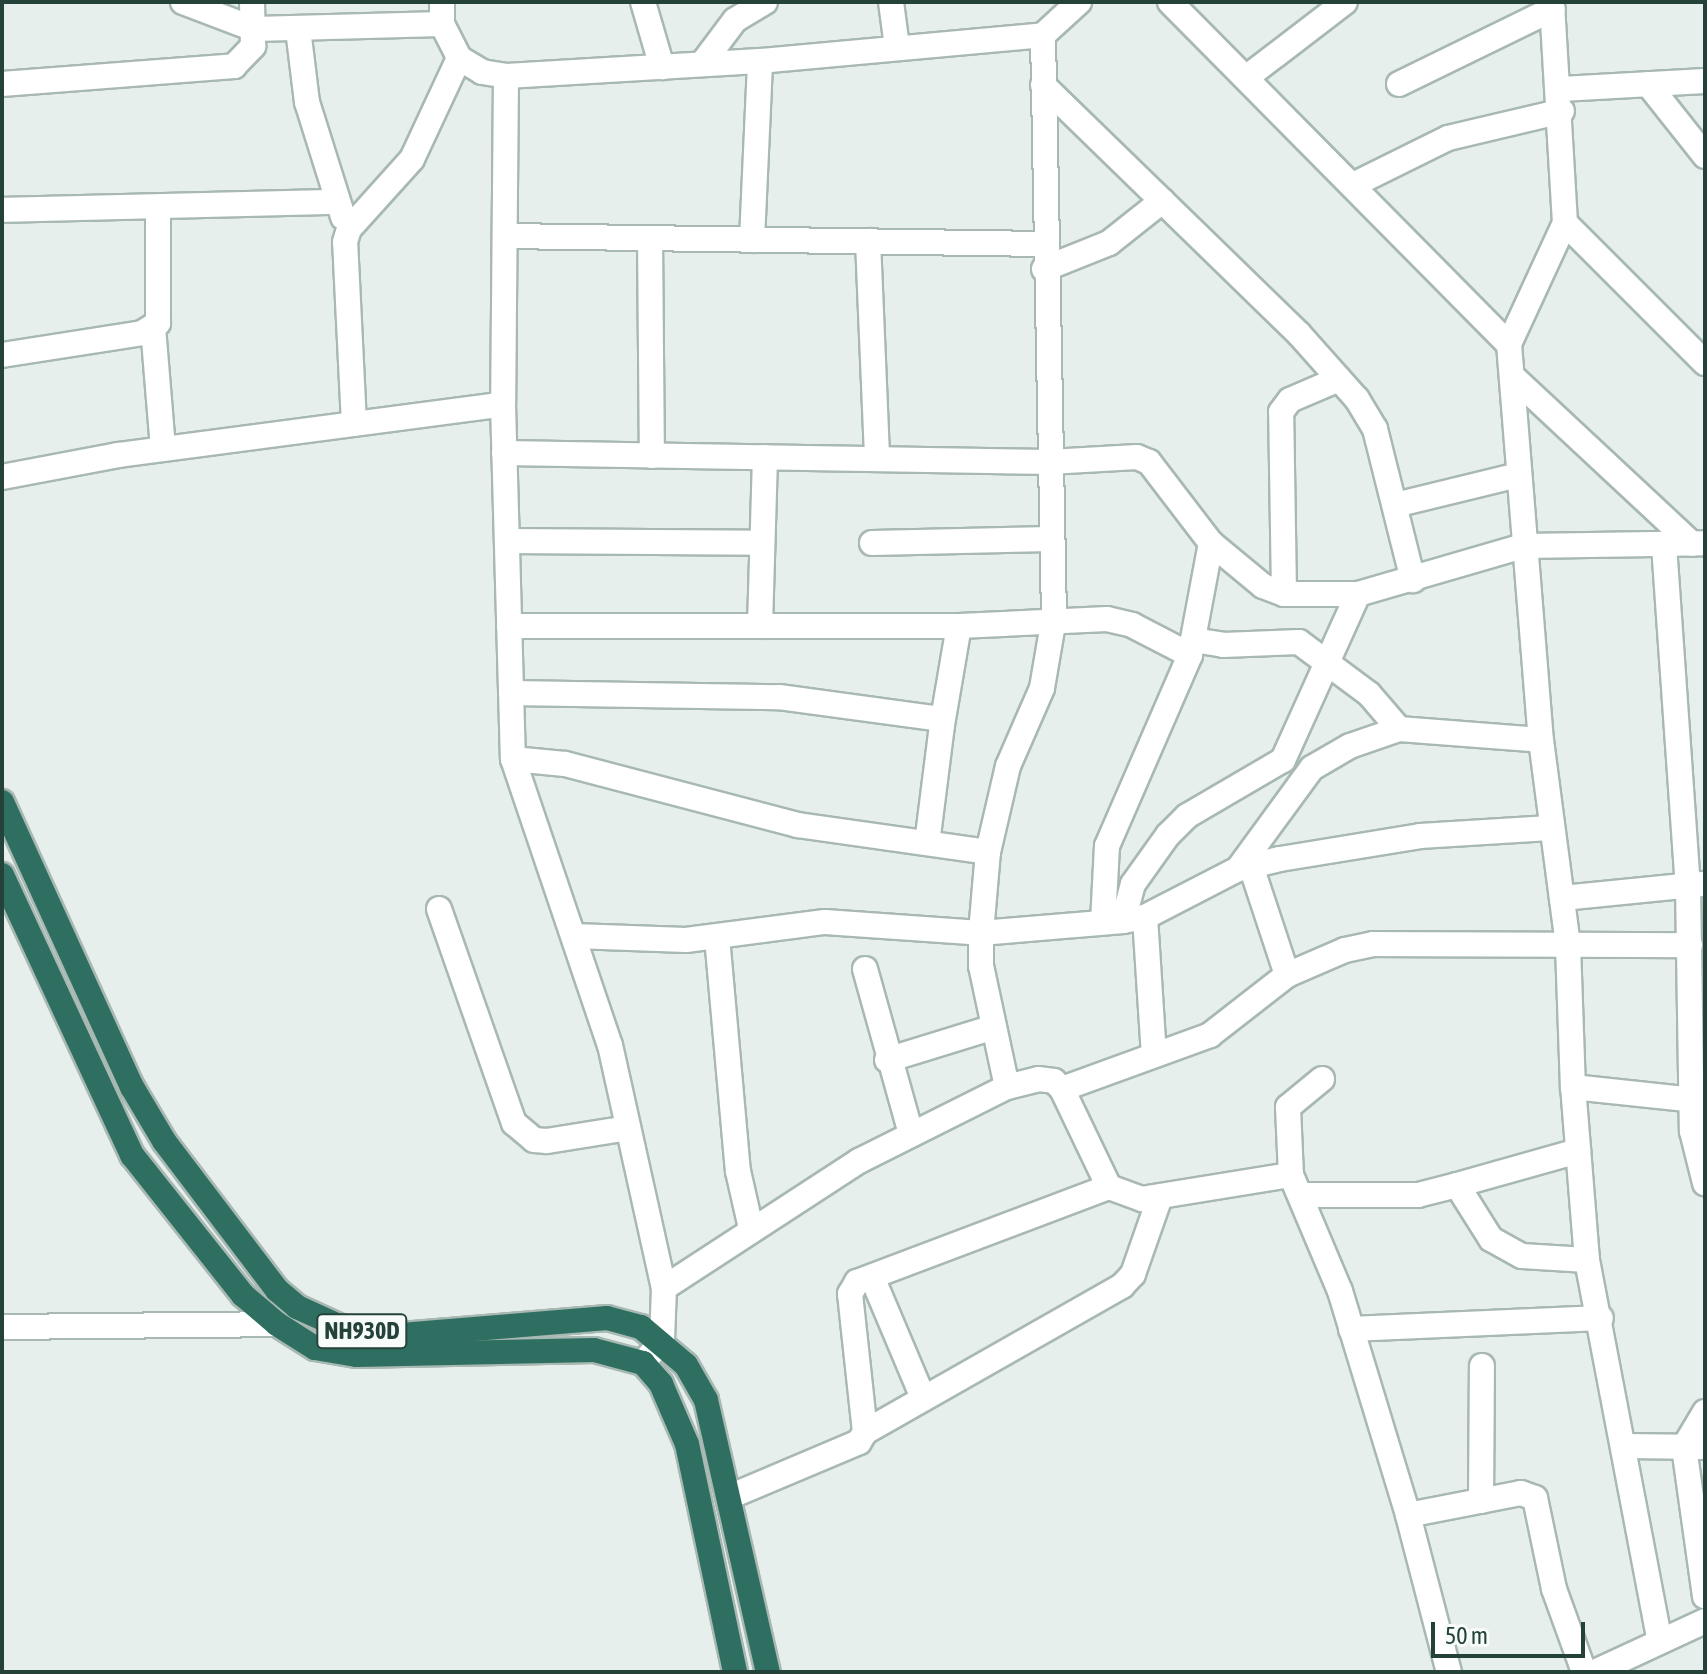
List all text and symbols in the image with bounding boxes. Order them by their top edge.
road number: NH930D [316,1311,408,1351]
scale bar [1435,1606,1589,1656]
text: 50 m [1445,1622,1488,1649]

